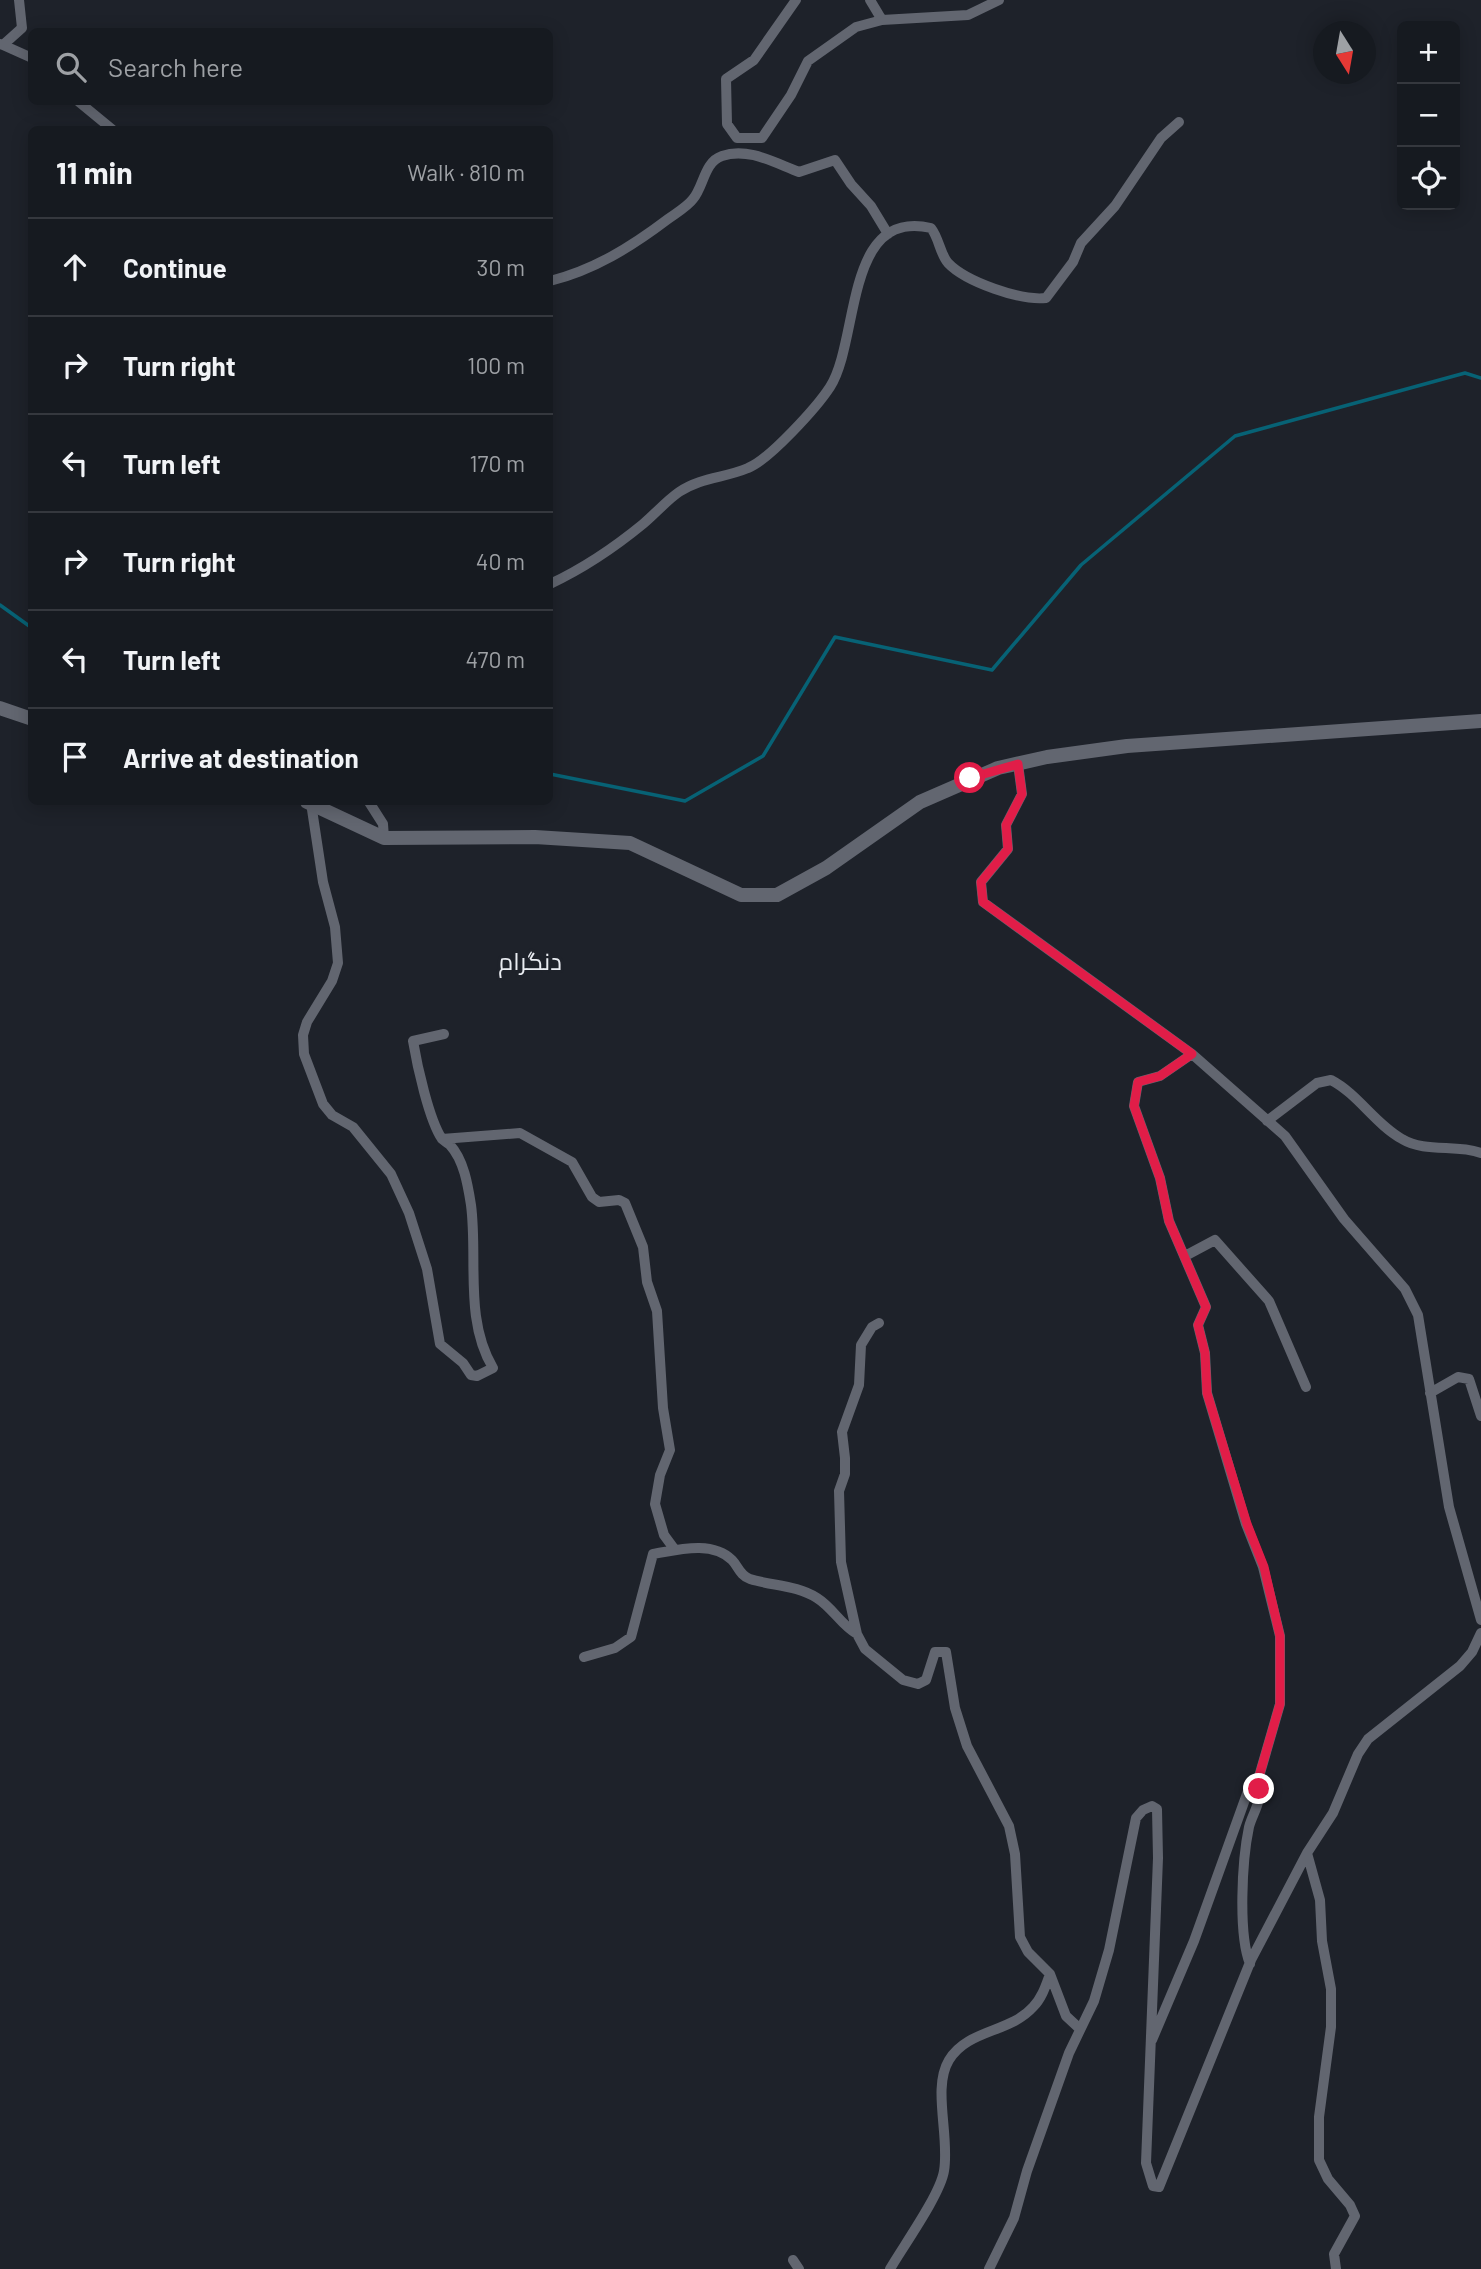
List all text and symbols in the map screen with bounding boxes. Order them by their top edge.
north arrow [1313,21,1376,84]
map controls [1397,21,1460,210]
button: + [1397,21,1460,84]
search box [28,28,553,105]
icon: search [52,48,90,86]
text: Search here [108,51,243,82]
button: − [1397,84,1460,147]
button: locate [1397,147,1460,210]
text: 11 min [56,154,133,190]
text: Walk · 810 m [407,158,525,186]
icon: ahead [56,248,94,286]
text: Continue [123,252,227,283]
text: 30 m [477,253,525,281]
icon: right [56,346,94,384]
text: Turn right [123,350,236,381]
text: 100 m [467,351,525,379]
icon: left [56,444,94,482]
text: Turn left [123,448,221,479]
text: 170 m [469,449,525,477]
icon: right [56,542,94,580]
text: Turn right [123,546,236,577]
text: 40 m [476,547,525,575]
icon: left [56,640,94,678]
text: Turn left [123,644,221,675]
text: 470 m [466,645,525,673]
icon: arrive [56,738,94,776]
text: Arrive at destination [123,742,359,773]
route start [954,762,985,793]
district label: دنگرام [498,946,562,978]
route end [1243,1773,1274,1804]

